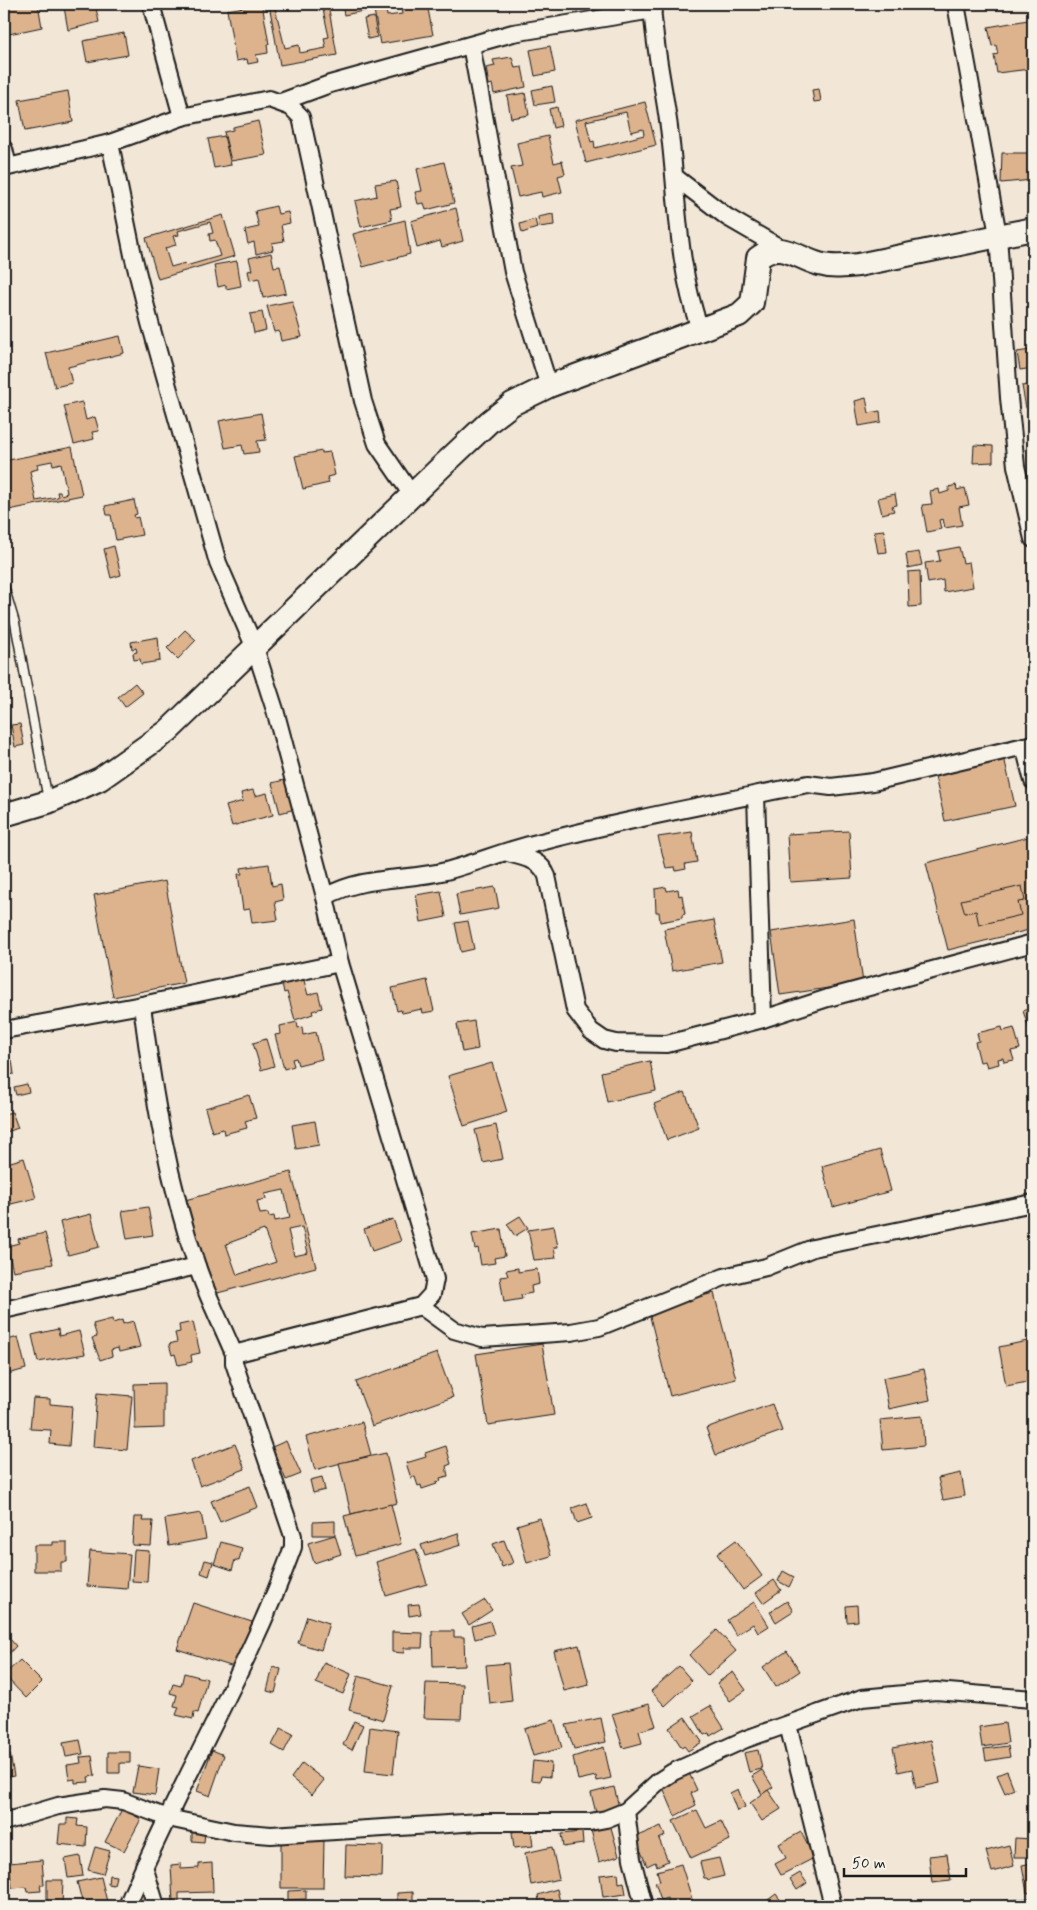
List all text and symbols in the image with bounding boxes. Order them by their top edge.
scale bar [844,1845,967,1877]
text: 50 m [852,1854,886,1874]

